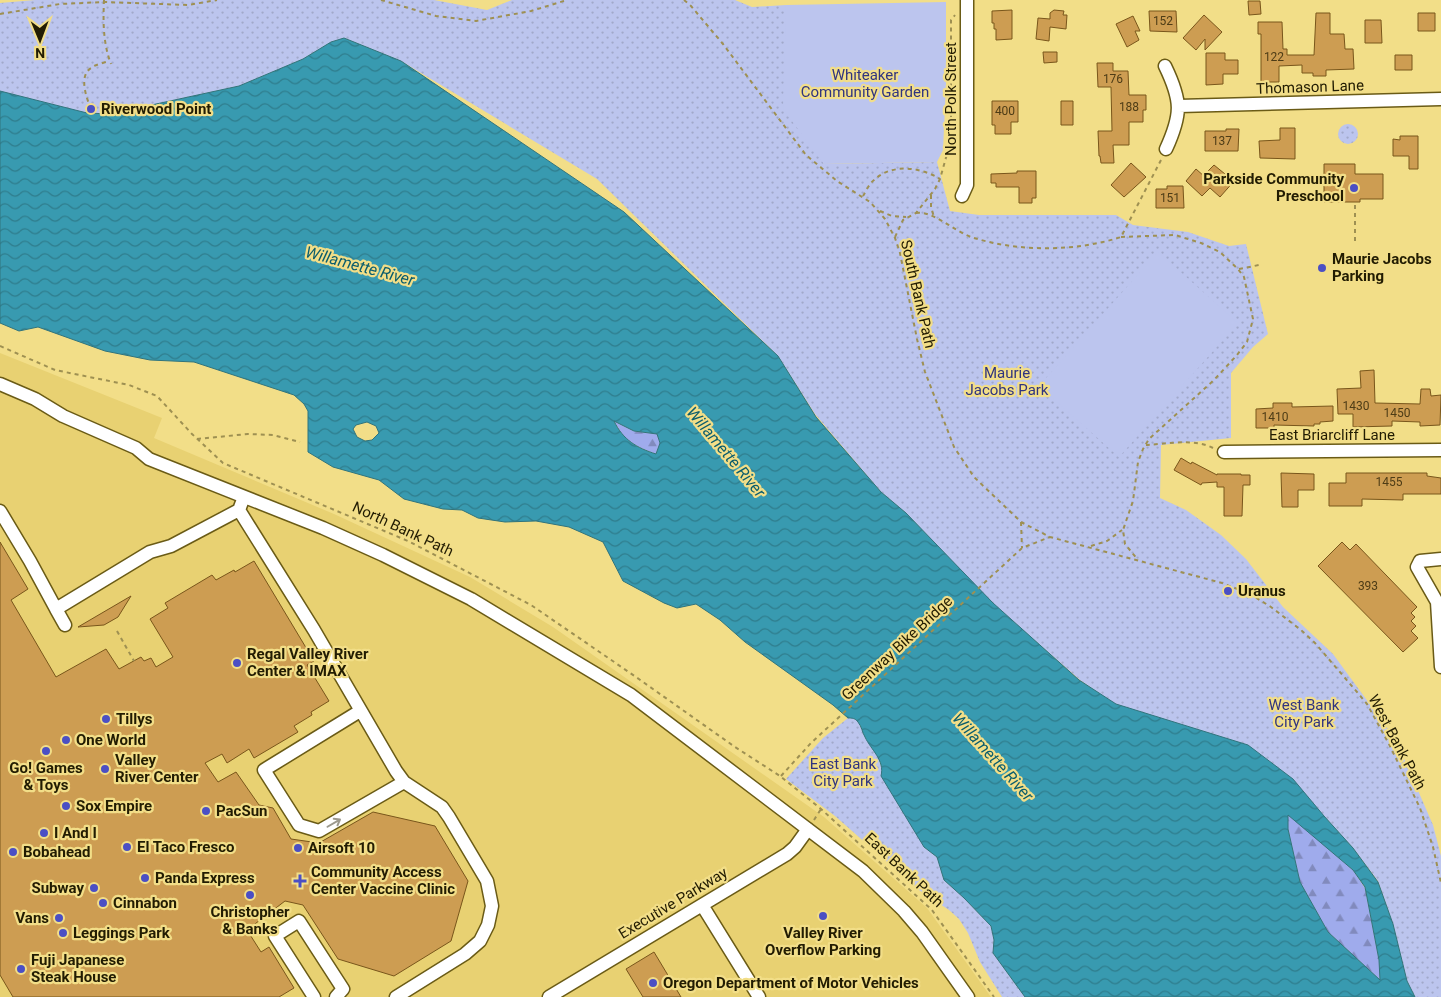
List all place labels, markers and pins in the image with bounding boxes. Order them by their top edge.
place label: Riverwood Point [101,100,211,118]
marker: Riverwood Point [85,103,97,115]
place label: Parkside Community Preschool [1203,170,1344,205]
marker: Parkside Community Preschool [1348,182,1360,194]
place label: Maurie Jacobs Parking [1332,250,1432,285]
marker: Maurie Jacobs Parking [1316,262,1328,274]
place label: Uranus [1238,582,1286,600]
marker: Uranus [1222,585,1234,597]
place label: Regal Valley River Center & IMAX [247,645,369,680]
marker: Regal Valley River Center & IMAX [231,657,243,669]
place label: Tillys [116,710,153,728]
marker: Tillys [100,713,112,725]
place label: One World [76,731,146,749]
marker: One World [60,734,72,746]
marker: Go! Games & Toys [40,745,52,757]
place label: Valley River Center [115,751,199,786]
place label: Go! Games & Toys [9,759,83,794]
marker: Valley River Center [99,763,111,775]
place label: Sox Empire [76,797,152,815]
marker: Sox Empire [60,800,72,812]
place label: PacSun [216,802,267,820]
marker: PacSun [200,805,212,817]
place label: I And I [54,824,97,842]
marker: I And I [38,827,50,839]
place label: El Taco Fresco [137,838,234,856]
place label: Airsoft 10 [308,839,375,857]
marker: El Taco Fresco [121,841,133,853]
marker: Airsoft 10 [292,842,304,854]
place label: Bobahead [23,843,90,861]
marker: Bobahead [7,846,19,858]
place label: Community Access Center Vaccine Clinic [311,863,455,898]
place label: Panda Express [155,869,255,887]
marker: Panda Express [139,872,151,884]
marker: Community Access Center Vaccine Clinic [293,874,307,888]
place label: Subway [31,879,84,897]
marker: Subway [88,882,100,894]
marker: Christopher & Banks [244,889,256,901]
place label: Cinnabon [113,894,177,912]
marker: Cinnabon [97,897,109,909]
place label: Christopher & Banks [210,903,290,938]
place label: Vans [15,909,49,927]
marker: Valley River Overflow Parking [817,910,829,922]
marker: Vans [53,912,65,924]
place label: Leggings Park [73,924,171,942]
place label: Valley River Overflow Parking [765,924,881,959]
marker: Leggings Park [57,927,69,939]
place label: Fuji Japanese Steak House [31,951,124,986]
marker: Fuji Japanese Steak House [15,963,27,975]
place label: Oregon Department of Motor Vehicles [663,974,919,992]
marker: Oregon Department of Motor Vehicles [647,977,659,989]

